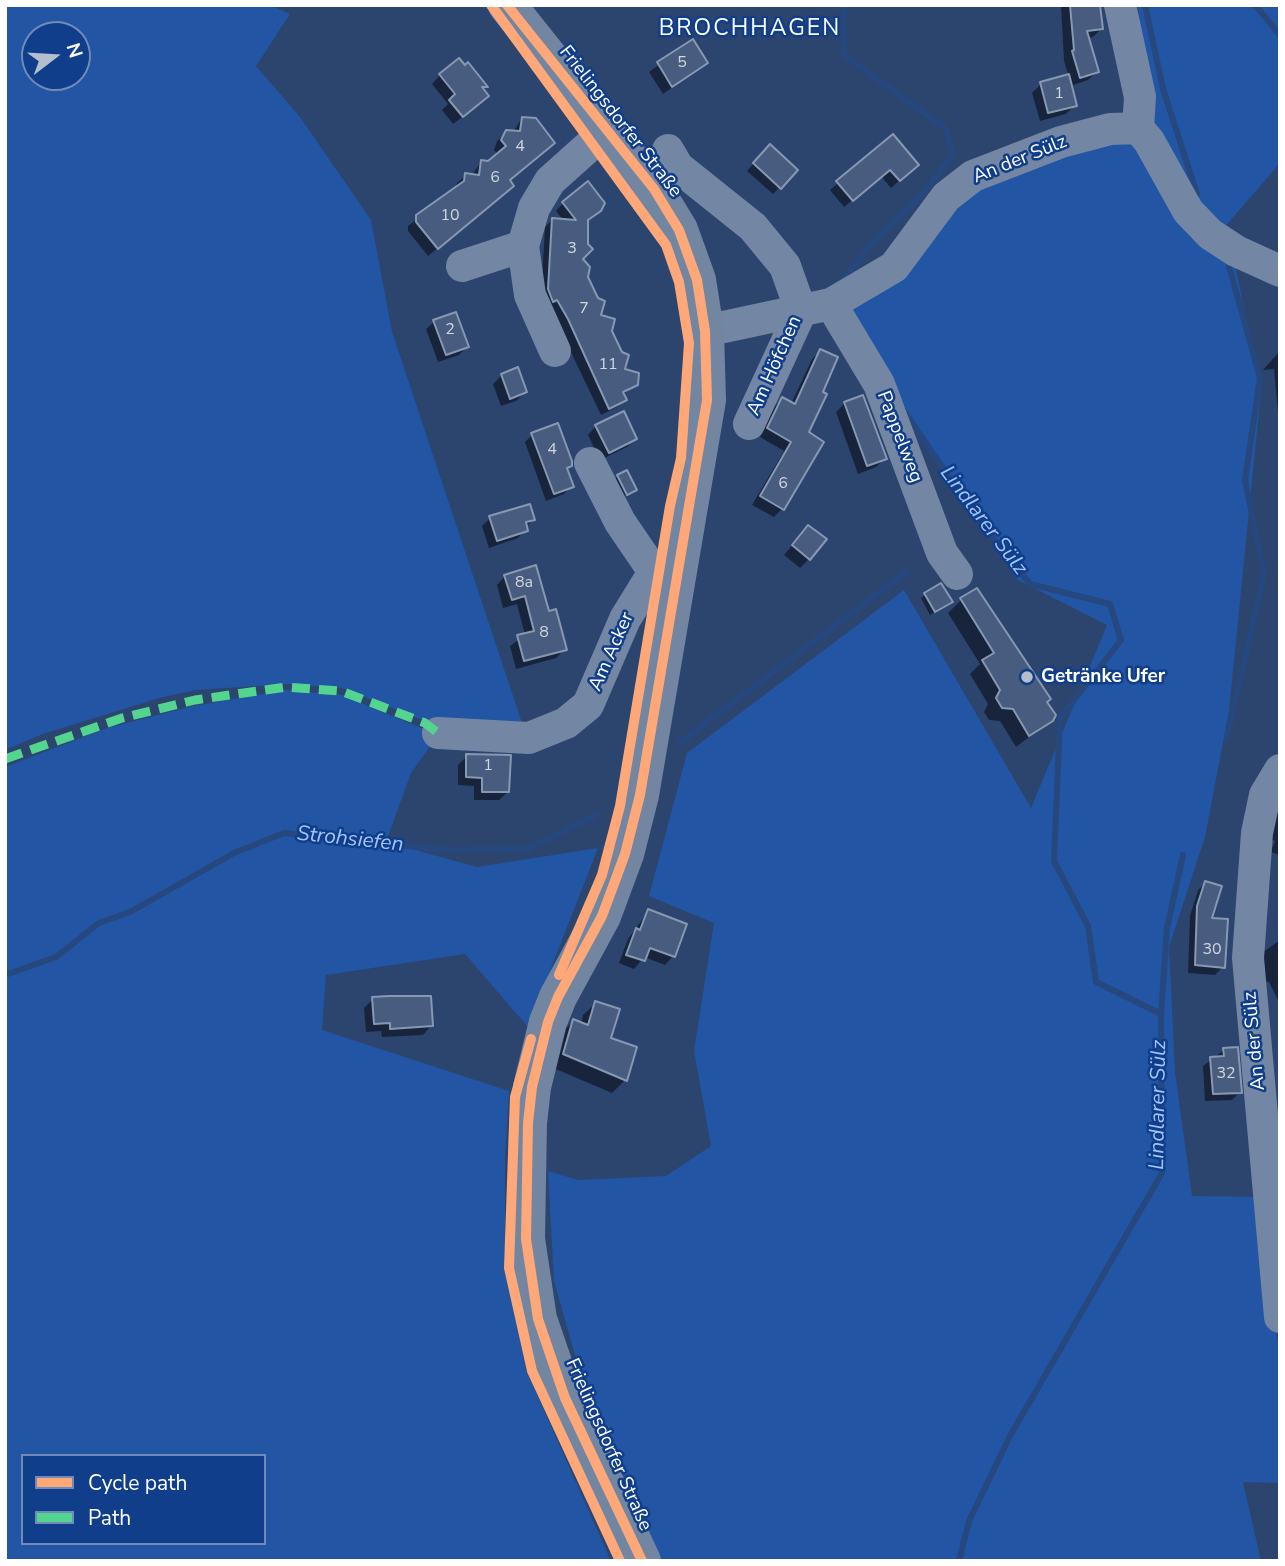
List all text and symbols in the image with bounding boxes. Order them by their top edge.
district label: BROCHHAGEN [660,15,840,43]
north arrow [21,21,91,91]
text: N [60,40,89,61]
street label: Frielingsdorfer Straße [554,42,686,202]
house number: 5 [677,53,687,73]
house number: 1 [1054,84,1064,104]
street label: An der Sülz [970,131,1070,189]
house number: 4 [515,137,525,157]
house number: 6 [490,168,500,188]
house number: 10 [440,206,460,226]
house number: 3 [567,239,577,259]
house number: 7 [579,299,589,319]
street label: Am Höfchen [743,313,807,419]
house number: 2 [445,320,455,340]
house number: 11 [598,355,618,375]
street label: Pappelweg [871,388,927,486]
house number: 4 [547,440,557,460]
water label: Lindlarer Sülz [934,462,1032,580]
house number: 6 [778,474,788,494]
house number: 8a [515,573,533,593]
street label: Am Acker [585,609,639,695]
house number: 8 [539,623,549,643]
place label: Getränke Ufer [1041,666,1165,688]
marker: Getränke Ufer [1019,669,1035,685]
house number: 1 [483,756,493,776]
water label: Strohsiefen [295,822,405,858]
house number: 30 [1202,940,1222,960]
street label: An der Sülz [1239,991,1271,1091]
water label: Lindlarer Sülz [1145,1040,1173,1170]
house number: 32 [1216,1064,1236,1084]
street label: Frielingsdorfer Straße [560,1355,656,1535]
legend [21,1454,266,1545]
text: Cycle path [88,1469,187,1497]
text: Path [88,1504,131,1532]

